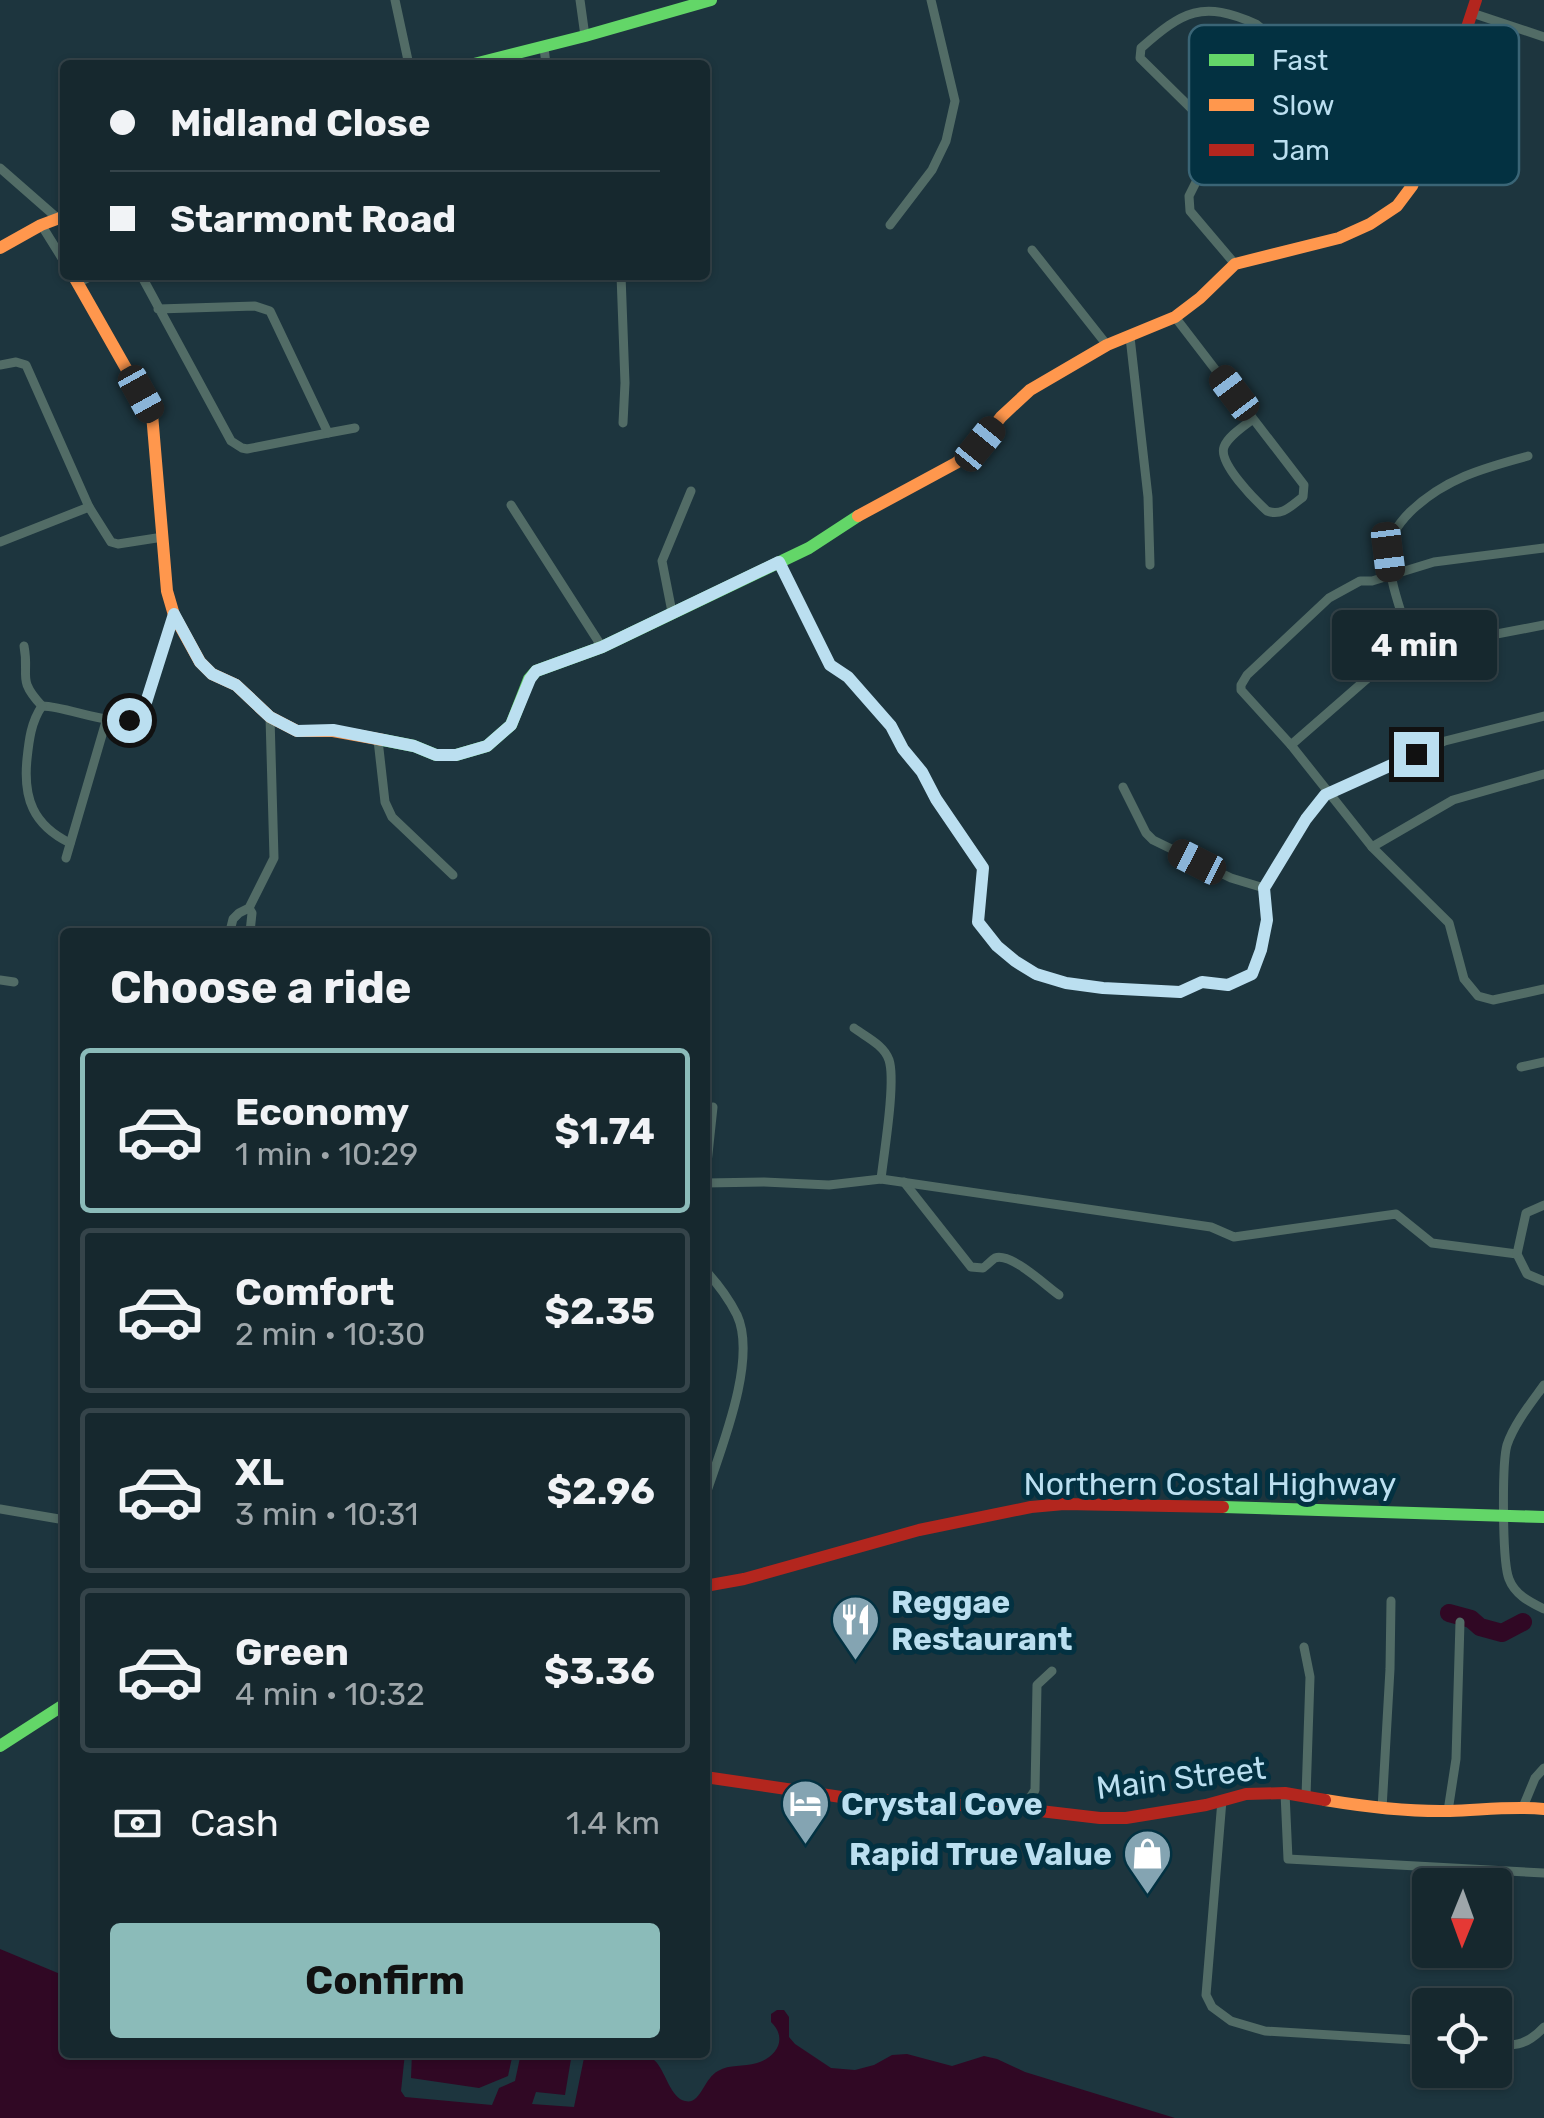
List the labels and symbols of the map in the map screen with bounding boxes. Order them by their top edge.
legend [1189,25,1519,185]
text: Fast [1272,44,1328,77]
text: Slow [1272,89,1334,122]
text: Jam [1272,134,1330,167]
car [113,360,169,428]
car [1204,360,1264,426]
car [949,411,1011,477]
car [1369,520,1407,584]
callout: 4 min [1334,609,1498,679]
route start [107,698,152,743]
route end [1394,732,1439,777]
car [1163,835,1231,889]
street label: Northern Costal Highway [1024,1465,1396,1503]
place label: Reggae Restaurant [891,1583,1072,1658]
restaurant icon: Reggae Restaurant [830,1594,882,1662]
street label: Main Street [1094,1749,1268,1807]
hotel icon: Crystal Cove [780,1778,832,1846]
place label: Crystal Cove [841,1785,1043,1823]
shop icon: Rapid True Value [1121,1828,1173,1896]
place label: Rapid True Value [849,1835,1112,1873]
north arrow [1412,1868,1512,1968]

